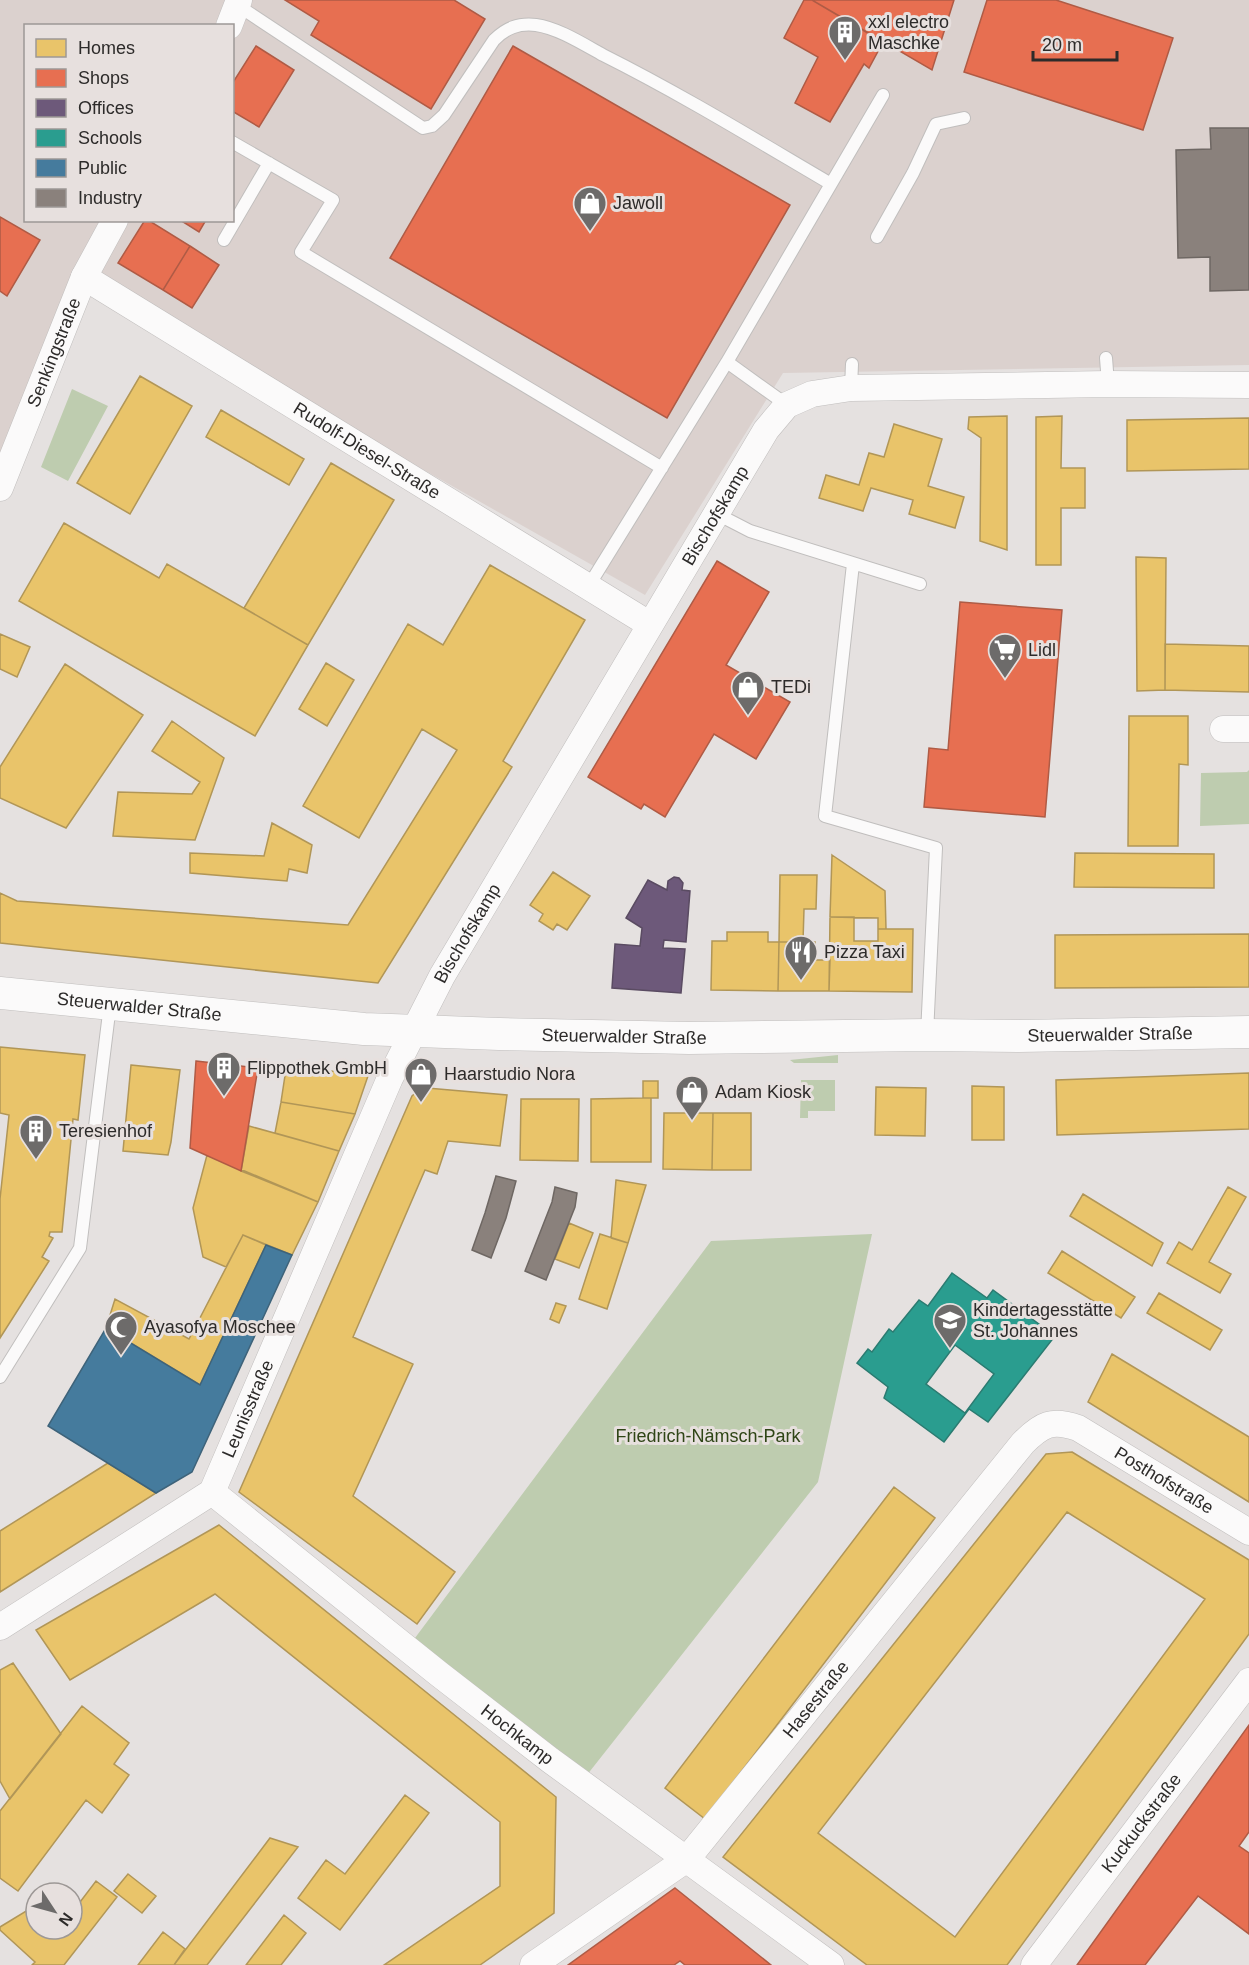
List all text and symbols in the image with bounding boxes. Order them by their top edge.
place label: xxl electro Maschke [868,12,949,53]
building icon: xxl electro Maschke [827,14,863,61]
legend [24,24,234,222]
scale bar [1033,24,1117,62]
text: 20 m [1042,35,1082,55]
text: Homes [78,38,135,58]
text: Shops [78,68,129,88]
text: Offices [78,98,134,118]
text: Schools [78,128,142,148]
text: Public [78,158,127,178]
shop icon: Jawoll [572,185,608,232]
text: Industry [78,188,142,208]
place label: Jawoll [613,193,663,213]
street label: Senkingstraße [23,295,85,410]
street label: Rudolf-Diesel-Straße [290,398,444,503]
street label: Bischofskamp [678,462,752,569]
supermarket icon: Lidl [987,632,1023,679]
place label: Lidl [1028,640,1056,660]
shop icon: TEDi [730,669,766,716]
place label: TEDi [771,677,811,697]
street label: Bischofskamp [430,880,504,986]
restaurant icon: Pizza Taxi [783,934,819,981]
place label: Pizza Taxi [824,942,905,962]
street label: Steuerwalder Straße [56,989,223,1025]
street label: Steuerwalder Straße [1027,1023,1193,1046]
street label: Steuerwalder Straße [541,1025,707,1048]
building icon: Flippothek GmbH [206,1050,242,1097]
shop icon: Haarstudio Nora [403,1056,439,1103]
place label: Flippothek GmbH [247,1058,387,1078]
place label: Haarstudio Nora [444,1064,576,1084]
shop icon: Adam Kiosk [674,1074,710,1121]
place label: Adam Kiosk [715,1082,812,1102]
building icon: Teresienhof [18,1113,54,1160]
place label: Teresienhof [59,1121,153,1141]
place label: Kindertagesstätte St. Johannes [973,1300,1113,1341]
school or university icon: Kindertagesstätte St. Johannes [932,1302,968,1349]
mosque icon: Ayasofya Moschee [103,1309,139,1356]
place label: Ayasofya Moschee [144,1317,296,1337]
street label: Leunisstraße [218,1357,278,1460]
park label: Friedrich-Nämsch-Park [615,1426,802,1446]
street label: Posthofstraße [1111,1443,1217,1518]
street label: Hasestraße [779,1657,853,1742]
street label: Hochkamp [477,1700,557,1769]
street label: Kuckuckstraße [1098,1770,1185,1877]
north arrow [24,1881,84,1941]
text: N [55,1910,76,1929]

